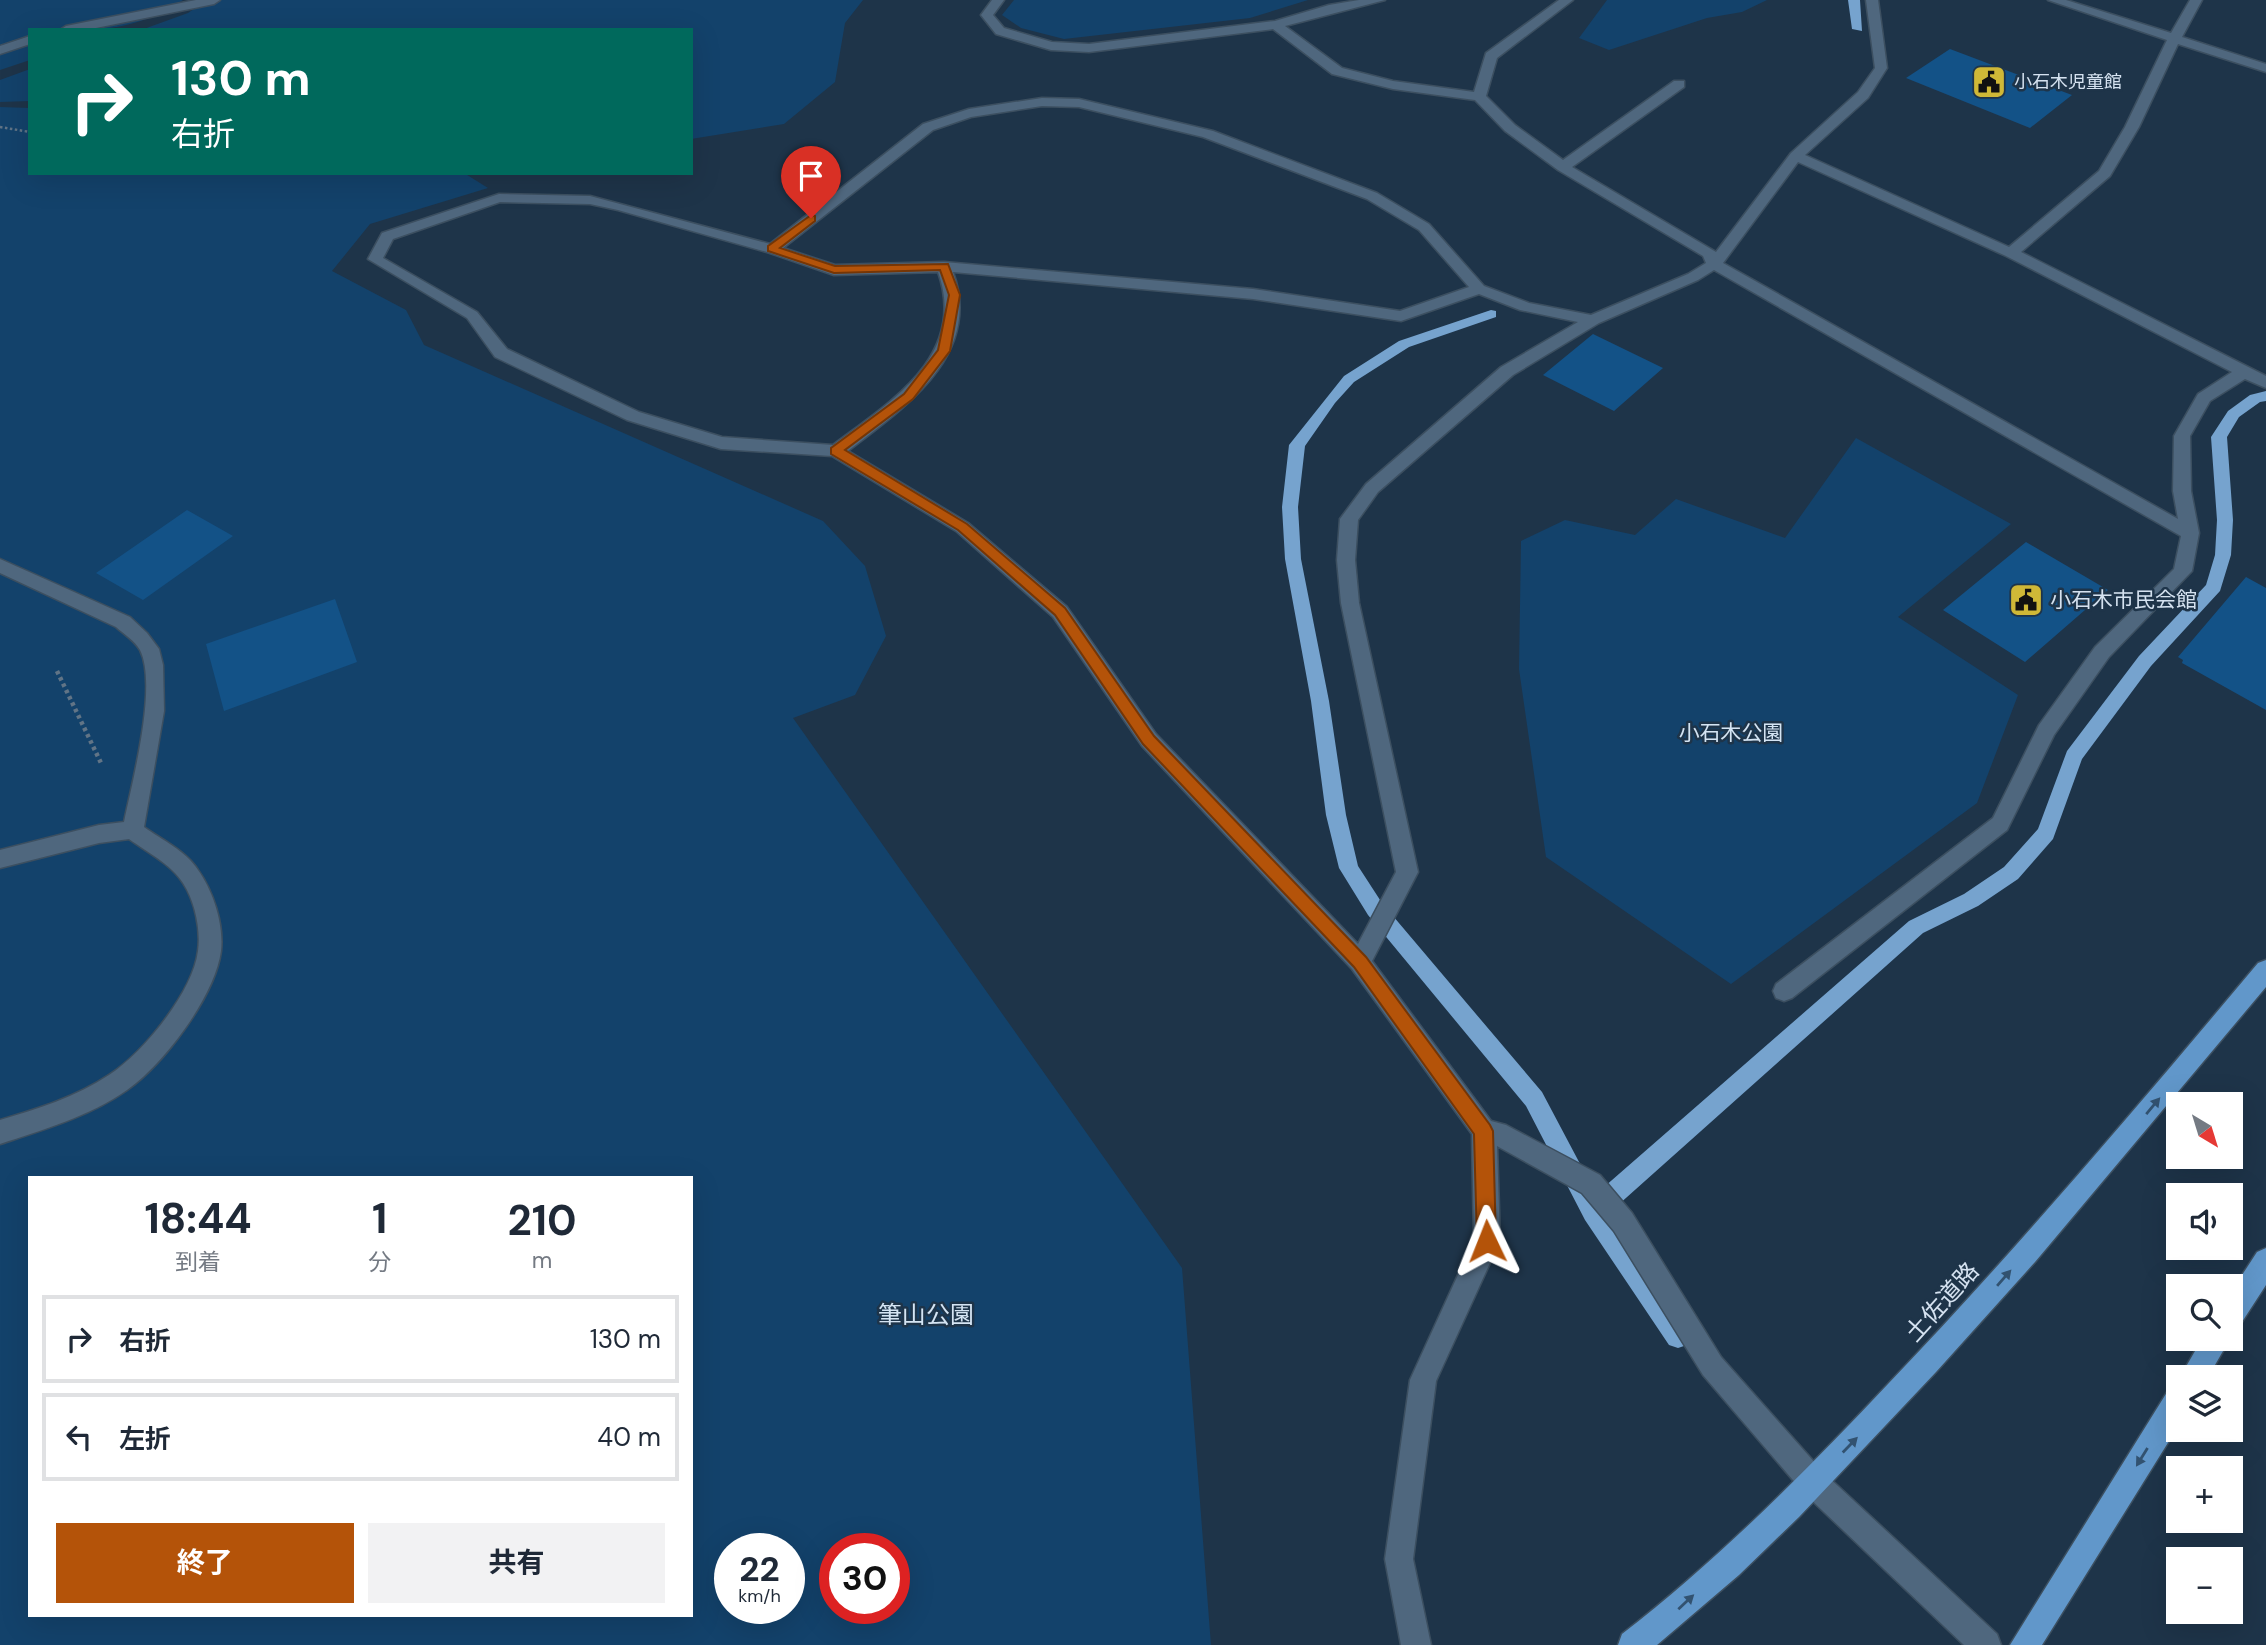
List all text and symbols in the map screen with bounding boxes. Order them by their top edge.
text: 130 m [171,46,311,110]
icon: right [56,56,147,147]
public building icon: 小石木児童館 [1970,63,2008,101]
place label: 小石木児童館 [2014,70,2122,94]
text: 右折 [171,113,235,155]
pin [781,146,841,218]
icon: arrive [792,157,830,195]
public building icon: 小石木市民会館 [2007,581,2045,619]
place label: 小石木市民会館 [2050,586,2197,614]
park label: 小石木公園 [1679,719,1784,747]
north arrow [2166,1092,2244,1169]
map controls [2166,1092,2243,1624]
one-way arrow [2145,1097,2160,1114]
button: sound [2166,1183,2243,1260]
text: 18:44 [144,1191,252,1246]
text: 1 [372,1191,387,1246]
text: 210 [507,1193,577,1248]
position arrow [1450,1204,1524,1278]
text: m [532,1245,552,1275]
text: 到着 [175,1247,221,1277]
text: 分 [368,1247,391,1277]
street label: 土佐道路 [1898,1256,1985,1348]
one-way arrow [1996,1269,2012,1287]
button: search [2166,1274,2243,1351]
park label: 筆山公園 [878,1299,974,1330]
icon: right [60,1320,98,1358]
text: 130 m [590,1322,661,1356]
text: 右折 [119,1324,171,1358]
button: layers [2166,1365,2243,1442]
icon: left [60,1418,98,1456]
text: 40 m [597,1420,661,1454]
text: 左折 [119,1422,171,1456]
one-way arrow [1842,1436,1858,1454]
one-way arrow [2136,1448,2149,1467]
button: + [2166,1456,2243,1533]
button: 終了 [56,1523,354,1603]
button: 共有 [368,1523,665,1603]
speed limit sign: 30 [819,1533,910,1624]
text: 22 [739,1546,780,1592]
button: − [2166,1547,2243,1624]
text: km/h [738,1584,781,1608]
one-way arrow [1677,1595,1694,1611]

